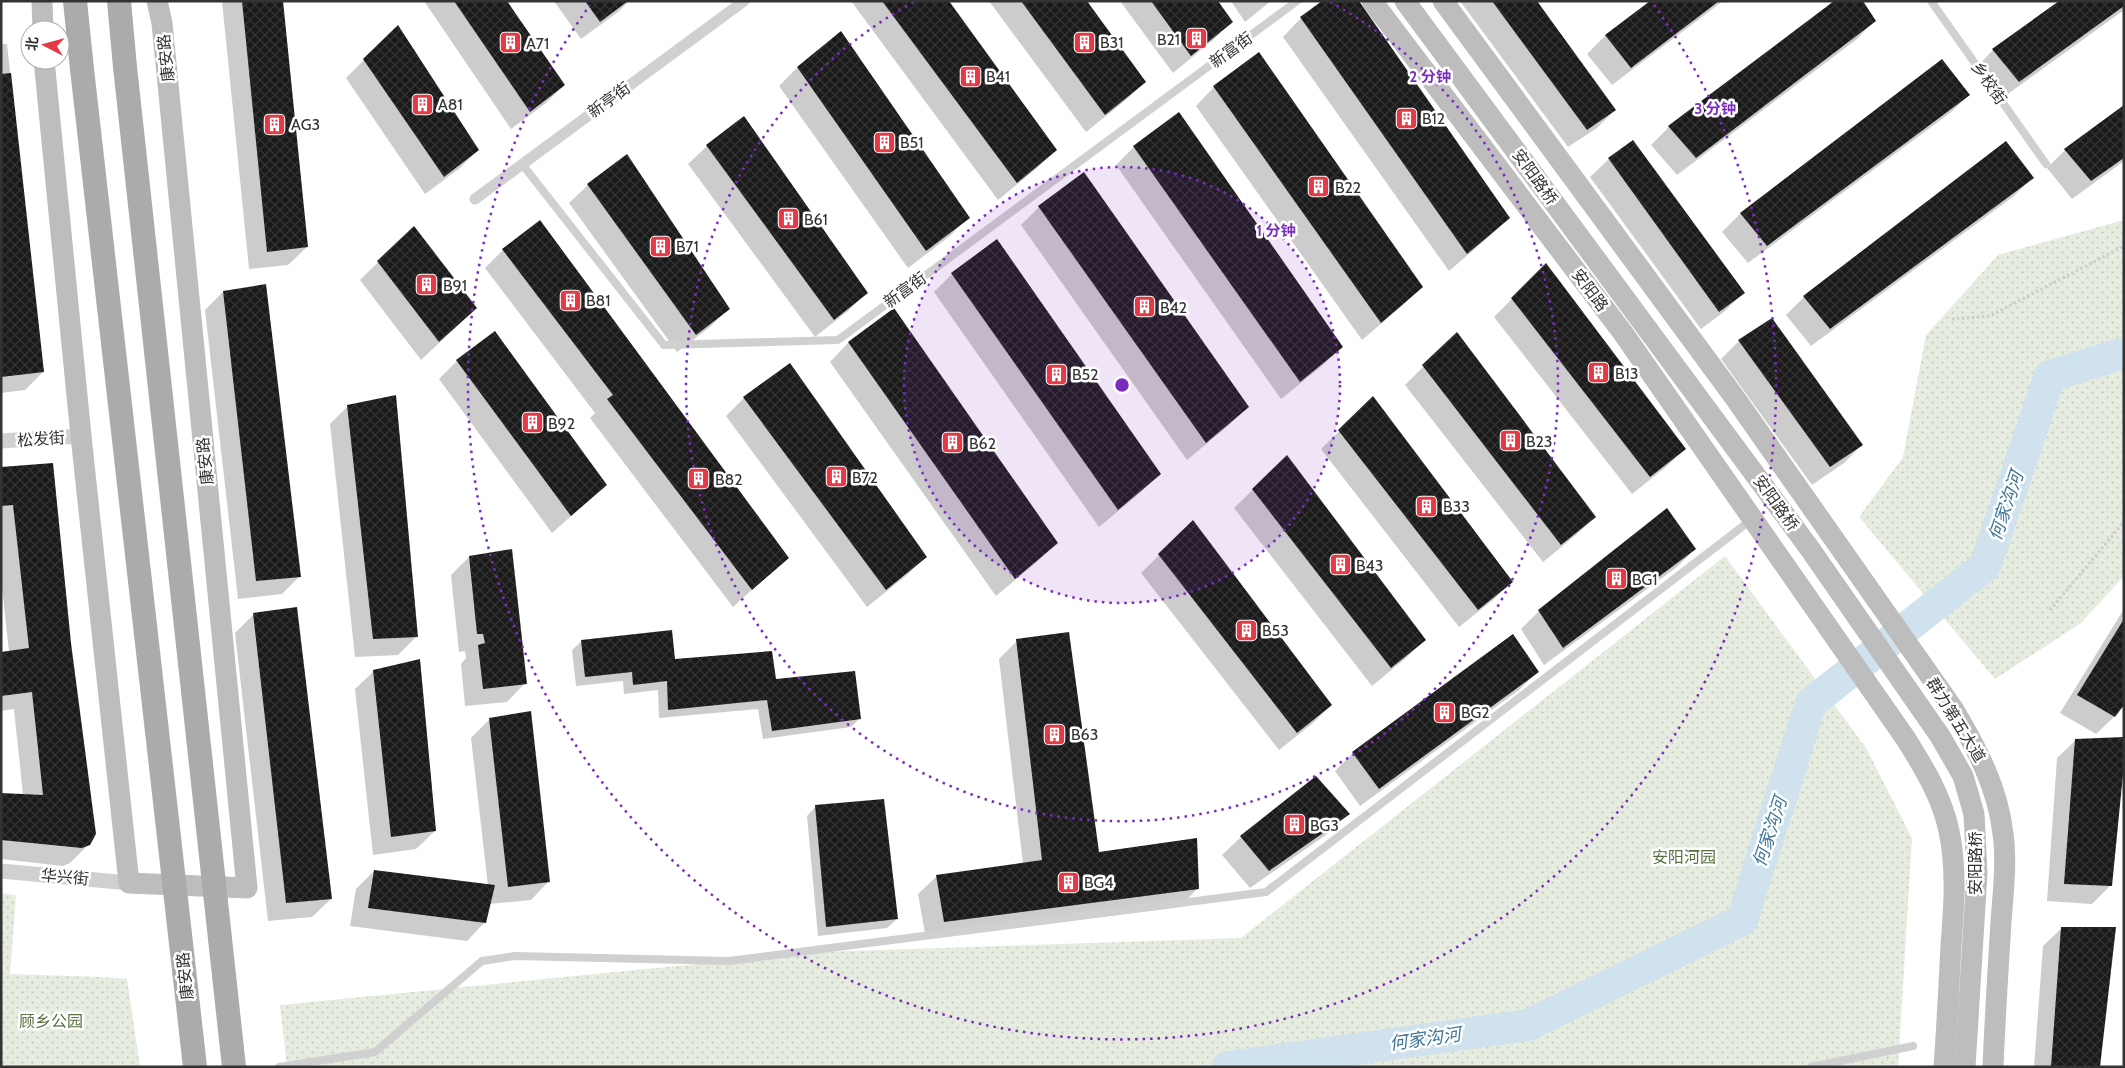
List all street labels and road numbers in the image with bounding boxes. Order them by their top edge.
street label: 新富街 [1206,28,1256,72]
street label: 康安路 [154,33,178,83]
street label: 乡校街 [1967,58,2011,108]
street label: 新亭街 [584,78,634,122]
street label: 安阳路桥 [1509,146,1561,208]
street label: 安阳路 [1568,265,1612,315]
street label: 新富街 [880,268,930,312]
street label: 松发街 [16,428,66,450]
street label: 康安路 [193,436,217,486]
street label: 安阳路桥 [1750,472,1802,534]
street label: 群力第五大道 [1923,674,1989,766]
street label: 安阳路桥 [1966,831,1985,895]
street label: 华兴街 [40,865,90,889]
street label: 康安路 [173,951,197,1001]

